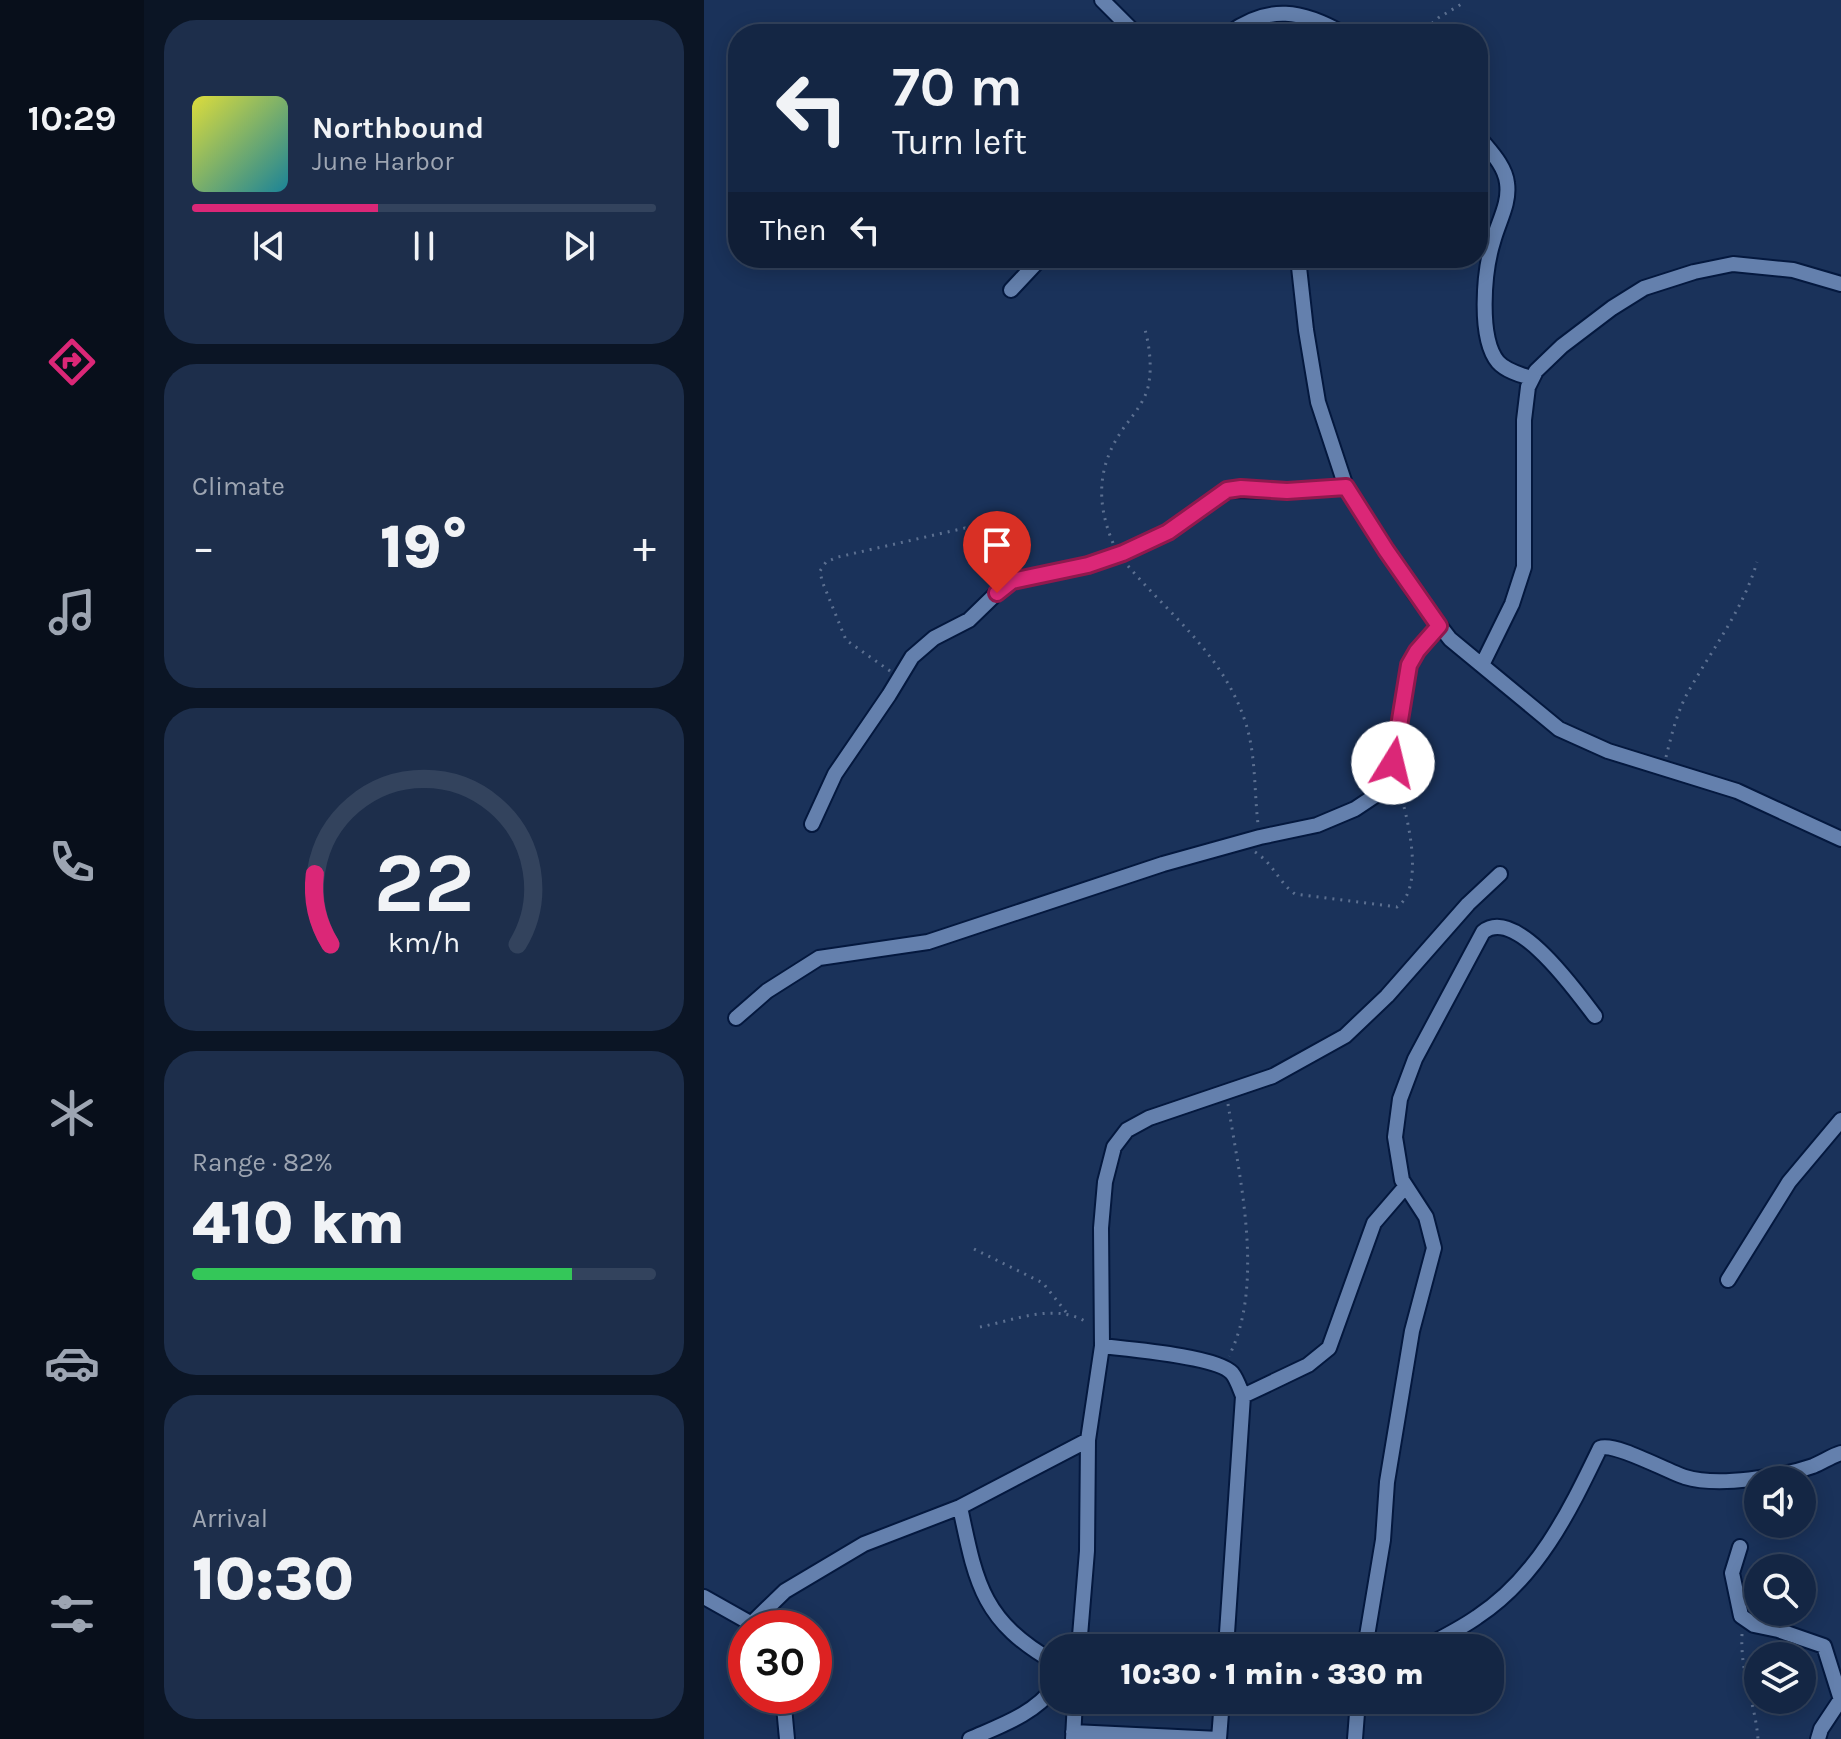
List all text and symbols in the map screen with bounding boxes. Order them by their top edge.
text: 70 m [892,54,1023,119]
icon: left [760,56,864,160]
text: 10:29 [27,97,117,139]
text: Northbound [312,110,484,146]
text: Turn left [892,121,1027,163]
text: June Harbor [312,146,454,177]
icon: left [843,208,887,252]
text: Then [760,212,827,248]
icon: previous [247,224,291,268]
icon: pause [402,224,446,268]
icon: next [557,224,601,268]
icon: directions [44,334,100,390]
text: Climate [192,471,285,502]
pin [963,511,1031,593]
text: 19° [380,512,468,582]
text: − [192,522,215,573]
text: + [633,522,656,573]
icon: arrive [975,523,1019,567]
icon: music [44,584,100,640]
position arrow [1351,721,1435,805]
icon: phone [44,834,100,890]
text: 22 [374,835,474,932]
text: km/h [388,927,460,960]
icon: climate [44,1085,100,1141]
text: Range · 82% [192,1147,333,1178]
text: 410 km [192,1188,405,1258]
icon: car [44,1335,100,1391]
map controls [1744,1466,1816,1714]
button: sound [1744,1466,1816,1538]
text: Arrival [192,1503,268,1534]
text: 10:30 [192,1544,354,1614]
button: search [1744,1554,1816,1626]
icon: filters [44,1586,100,1642]
speed limit sign: 30 [728,1610,832,1714]
button: layers [1744,1642,1816,1714]
text: 10:30 · 1 min · 330 m [1120,1656,1424,1692]

